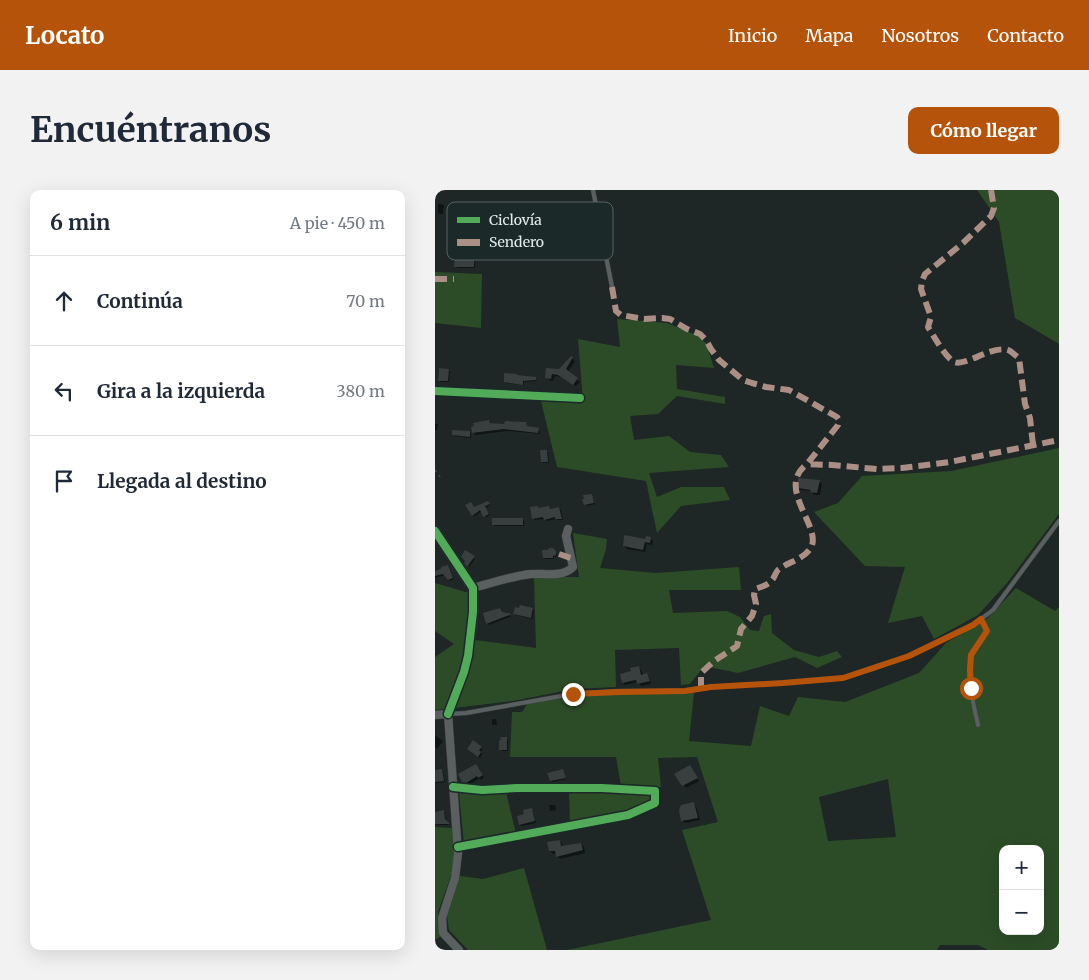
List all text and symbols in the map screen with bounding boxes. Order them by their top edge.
text: Locato [25,20,104,51]
text: Inicio [728,24,777,47]
text: Mapa [805,24,854,47]
text: Nosotros [882,24,959,47]
text: Contacto [987,24,1064,47]
button: Cómo llegar [908,107,1059,154]
text: Encuéntranos [30,108,271,152]
legend [447,202,613,260]
text: 6 min [50,209,110,236]
text: Ciclovía [489,211,542,229]
text: A pie · 450 m [290,213,385,233]
text: Sendero [489,233,544,251]
icon: ahead [50,287,78,315]
text: Continúa [97,289,183,313]
text: 70 m [346,291,385,311]
icon: left [50,377,78,405]
text: Gira a la izquierda [97,379,265,403]
text: 380 m [337,381,385,401]
icon: arrive [50,467,78,495]
text: Llegada al destino [97,469,267,493]
route start [960,677,983,700]
route end [562,683,585,706]
map controls [999,845,1044,935]
button: + [999,845,1044,890]
button: − [999,890,1044,935]

